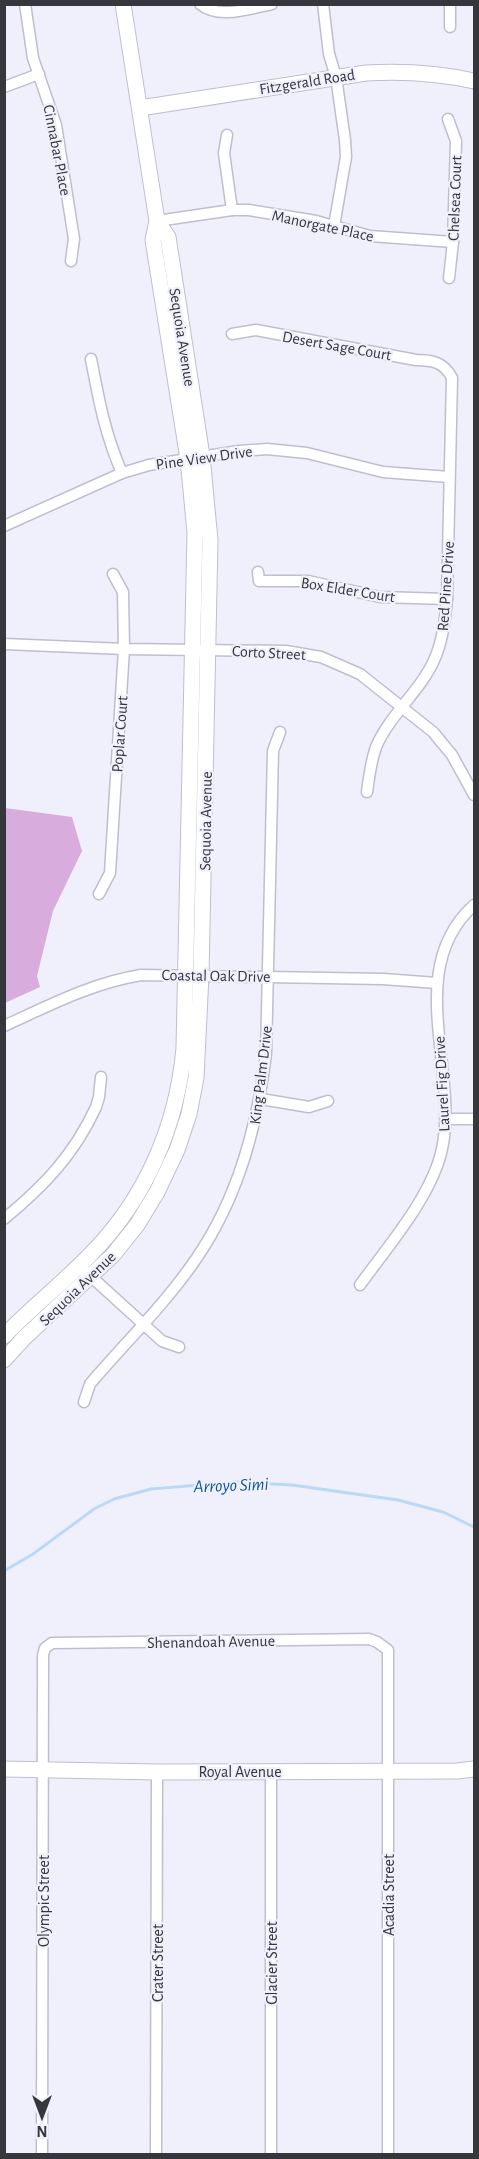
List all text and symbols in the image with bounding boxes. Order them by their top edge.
street label: Fitzgerald Road [258,67,356,97]
street label: Cinnabar Place [40,103,74,197]
street label: Chelsea Court [446,155,464,241]
street label: Manorgate Place [270,207,375,245]
street label: Sequoia Avenue [166,287,198,387]
street label: Desert Sage Court [281,329,393,363]
street label: Pine View Drive [155,443,254,473]
street label: Red Pine Drive [435,540,457,632]
street label: Box Elder Court [300,575,396,605]
street label: Corto Street [232,643,306,663]
street label: Poplar Court [109,695,131,773]
street label: Sequoia Avenue [197,771,215,871]
street label: Coastal Oak Drive [161,967,271,985]
street label: King Palm Drive [247,1025,275,1125]
street label: Laurel Fig Drive [432,1036,452,1132]
street label: Sequoia Avenue [36,1248,119,1329]
water label: Arroyo Simi [192,1476,269,1496]
street label: Shenandoah Avenue [147,1633,275,1651]
street label: Royal Avenue [198,1764,282,1781]
street label: Acadia Street [381,1854,397,1936]
street label: Olympic Street [36,1855,53,1947]
street label: Glacier Street [264,1921,280,2005]
street label: Crater Street [150,1924,166,2002]
north arrow [12,2087,72,2147]
text: N [36,2123,48,2139]

